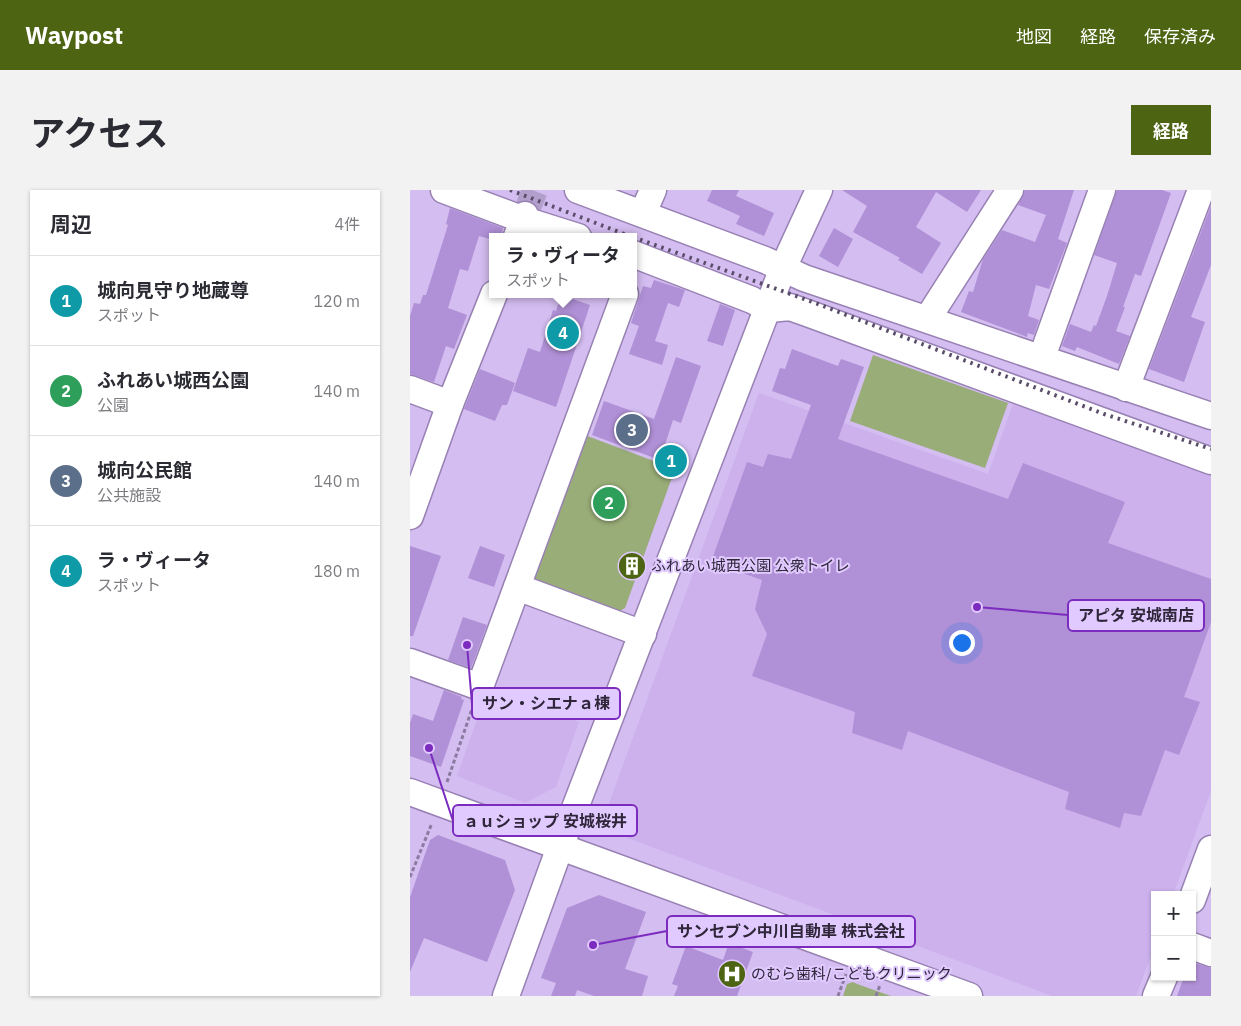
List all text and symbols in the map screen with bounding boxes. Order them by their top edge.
text: Waypost [25,19,123,51]
text: 地図 [1016,25,1052,48]
text: 経路 [1080,25,1116,48]
text: 保存済み [1144,25,1216,48]
button: 経路 [1131,105,1211,155]
text: アクセス [30,110,168,156]
text: 周辺 [50,210,92,238]
text: 4件 [334,214,360,234]
popup [489,233,637,298]
text: ラ・ヴィータ [506,243,620,267]
text: スポット [506,270,570,290]
text: 城向見守り地蔵尊 [97,278,249,302]
text: 1 [61,291,71,311]
text: 120 m [313,291,360,311]
text: スポット [97,305,161,325]
pin: 4 [547,314,579,352]
text: ふれあい城西公園 [97,368,249,392]
text: 2 [61,381,71,401]
text: 140 m [313,381,360,401]
text: 公園 [97,395,129,415]
pin: 3 [616,411,648,449]
pin: 1 [655,442,687,480]
text: 城向公民館 [97,458,192,482]
text: 3 [61,471,71,491]
text: 140 m [313,471,360,491]
pin: 2 [593,484,625,522]
text: 公共施設 [97,485,161,505]
text: ラ・ヴィータ [97,548,211,572]
building icon: ふれあい城西公園 公衆トイレ [617,551,647,581]
place label: ふれあい城西公園 公衆トイレ [651,556,850,575]
text: 4 [61,561,71,581]
text: 180 m [313,561,360,581]
text: スポット [97,575,161,595]
callout: アピタ 安城南店 [1068,600,1204,631]
text: アピタ 安城南店 [1078,605,1194,625]
your location [949,630,975,656]
callout: サン・シエナａ棟 [472,688,620,719]
text: サン・シエナａ棟 [482,693,610,713]
callout: ａｕショップ 安城桜井 [453,805,637,836]
text: ａｕショップ 安城桜井 [463,811,627,831]
map controls [1151,891,1196,981]
button: + [1151,891,1196,936]
callout: サンセブン中川自動車 株式会社 [667,916,915,947]
text: サンセブン中川自動車 株式会社 [677,921,905,941]
button: − [1151,936,1196,981]
hospital icon: のむら歯科/こどもクリニック [717,959,747,989]
place label: のむら歯科/こどもクリニック [751,964,952,983]

